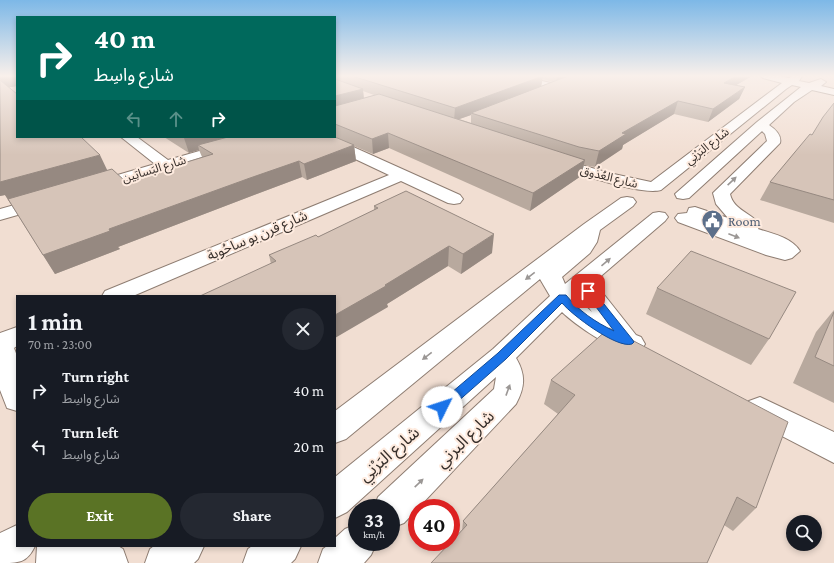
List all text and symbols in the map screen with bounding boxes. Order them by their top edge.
text: 40 m [94,23,155,54]
icon: right [28,32,80,84]
text: شارع واسِط [94,65,174,85]
icon: left [123,108,145,130]
icon: ahead [165,108,187,130]
icon: right [207,108,229,130]
street label: شارع البَرْنِي [682,124,734,170]
street label: شارع البَساتِين [120,153,188,187]
street label: شارع العُذُوق [578,162,640,193]
one-way arrow [727,176,737,186]
street label: شارع قرن بو ساحُوبة [204,207,311,266]
public building icon: Room [700,208,726,241]
place label: Room [728,213,761,229]
one-way arrow [728,234,740,240]
one-way arrow [601,257,611,267]
one-way arrow [524,272,535,281]
pin [571,274,605,308]
icon: arrive [577,280,599,302]
text: 1 min [28,308,83,335]
button: close [282,308,324,350]
text: 70 m · 23:00 [28,337,92,352]
one-way arrow [422,352,433,361]
text: Turn right [62,369,129,385]
icon: right [28,380,50,402]
text: 40 m [293,383,324,399]
one-way arrow [506,383,512,395]
position arrow [421,386,463,428]
text: شارع واسِط [62,391,120,406]
street label: شارع البرني [432,406,500,474]
street label: شارع البَرْنِي [355,423,425,488]
text: Turn left [62,425,118,441]
icon: left [28,436,50,458]
text: 20 m [294,439,324,455]
text: شارع واسِط [62,447,120,462]
one-way arrow [414,478,424,488]
button: Exit [28,493,172,539]
button: Share [180,493,324,539]
speed limit sign: 40 [408,499,460,551]
text: 33 [364,509,384,531]
map controls [786,515,822,551]
button: search [786,515,822,551]
text: km/h [363,529,385,540]

